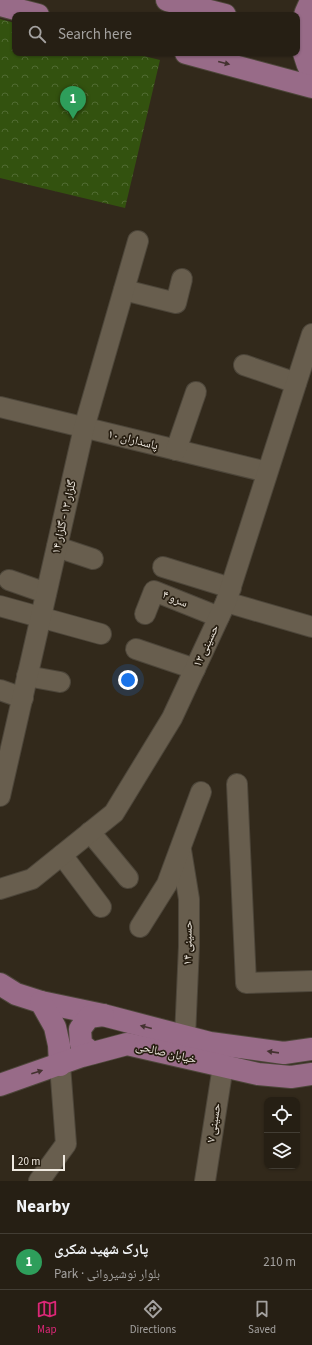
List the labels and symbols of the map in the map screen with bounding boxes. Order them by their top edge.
one-way arrow [217,60,230,66]
pin: 1 [60,86,86,119]
street label: پاسداران ١٠ [106,426,160,455]
street label: گلزار ۱۳ - گلزار ۱۴ [47,478,81,556]
street label: سرو ۴ [160,586,190,612]
street label: حسینی ۱۲ [189,622,223,670]
your location [118,670,138,690]
street label: حسینی ۱۴ [179,920,197,966]
one-way arrow [140,1024,152,1030]
street label: خيابان صالحی [134,1038,198,1068]
one-way arrow [267,1049,279,1055]
one-way arrow [31,1069,43,1075]
street label: حسینی ۷ [203,1102,226,1144]
scale bar [12,1153,65,1172]

